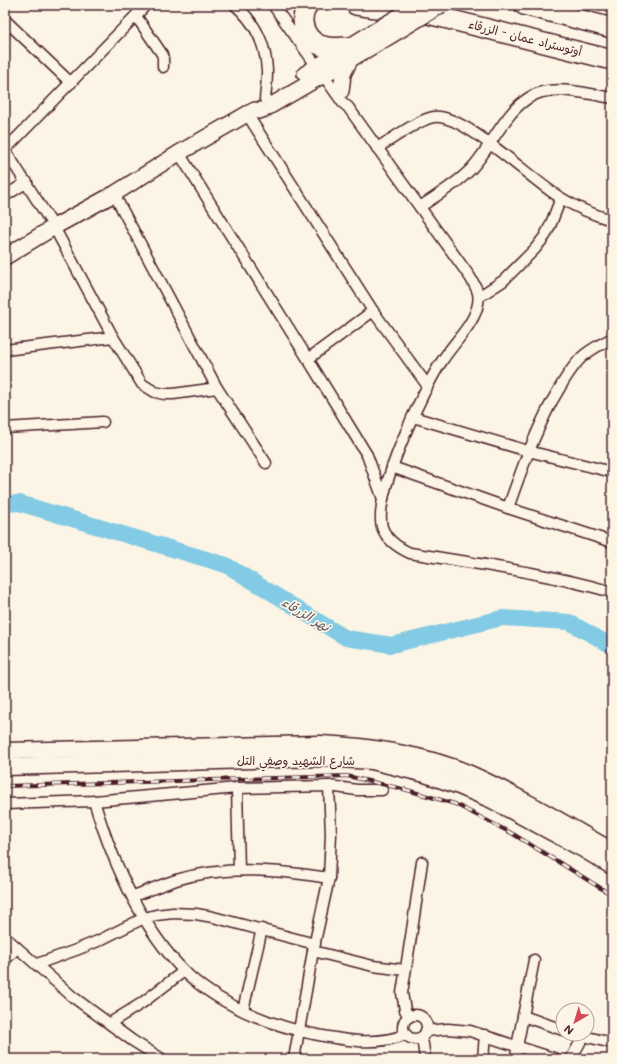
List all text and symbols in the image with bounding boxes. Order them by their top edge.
street label: أوتوستراد عمان - الزرقاء [466,15,584,60]
water label: نهر الزرقاء [279,593,335,635]
street label: شارع الشهيد وصفي التل [237,752,355,772]
north arrow [555,1002,595,1042]
text: N [561,1022,576,1039]

